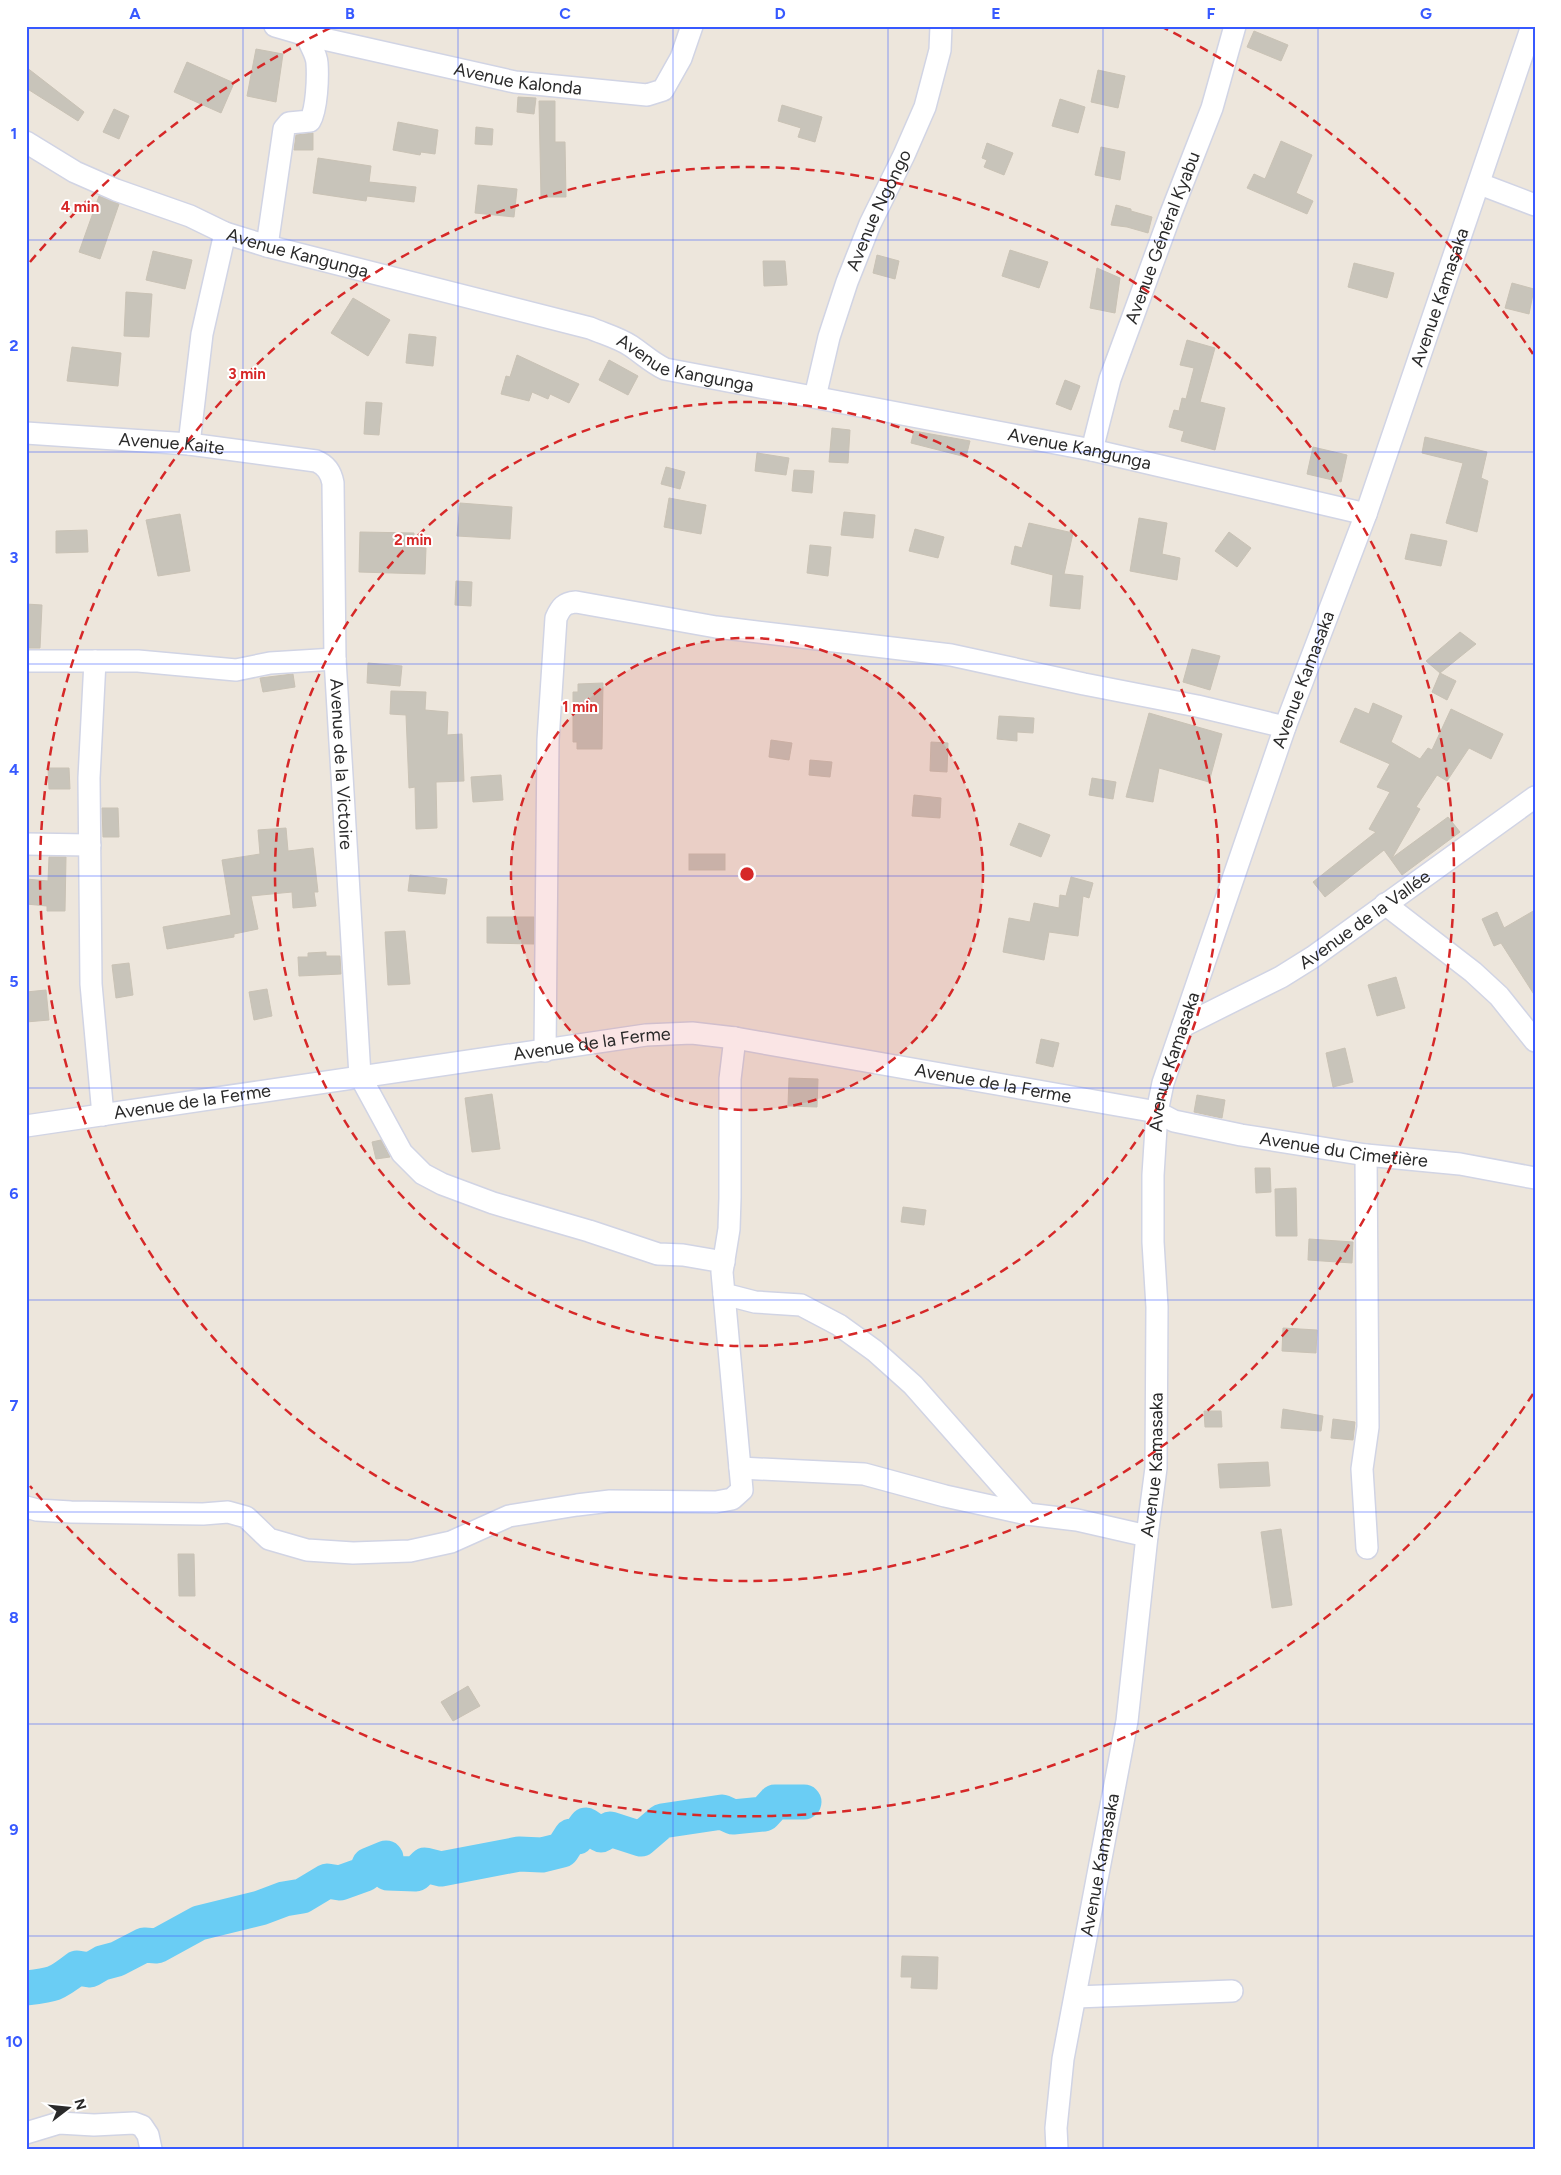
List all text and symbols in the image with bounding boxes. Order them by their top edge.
text: A [129,4,141,23]
text: B [345,4,355,23]
text: C [559,4,571,23]
text: D [774,4,786,23]
text: E [991,4,1001,23]
text: F [1207,4,1216,23]
text: G [1420,4,1432,23]
street label: Avenue Kalonda [452,58,583,100]
text: 1 [11,124,17,143]
street label: Avenue Ngongo [842,146,916,274]
street label: Avenue Général Kyabu [1120,148,1205,327]
text: 4 min [61,198,99,216]
street label: Avenue Kangunga [224,223,371,282]
street label: Avenue Kamasaka [1406,225,1474,370]
street label: Avenue Kangunga [613,329,756,397]
text: 2 [9,336,19,355]
text: 3 min [228,365,266,383]
street label: Avenue Kangunga [1006,423,1153,474]
street label: Avenue Kaite [118,428,226,460]
text: 2 min [394,531,432,549]
text: 3 [10,548,19,567]
street label: Avenue Kamasaka [1268,608,1339,751]
street label: Avenue de la Victoire [325,678,357,851]
text: 1 min [562,698,598,716]
text: 4 [9,760,19,779]
centre of rings [738,865,756,883]
street label: Avenue de la Vallée [1295,865,1435,974]
text: 5 [9,972,19,991]
street label: Avenue Kamasaka [1145,989,1204,1133]
street label: Avenue de la Ferme [512,1023,671,1065]
street label: Avenue de la Ferme [913,1059,1073,1108]
street label: Avenue de la Ferme [112,1079,272,1124]
street label: Avenue du Cimetière [1258,1127,1429,1172]
text: 6 [9,1184,19,1203]
street label: Avenue Kamasaka [1136,1392,1167,1538]
text: 7 [10,1396,19,1415]
text: 8 [9,1608,19,1627]
street label: Avenue Kamasaka [1075,1791,1124,1938]
text: 9 [9,1820,19,1839]
text: 10 [5,2032,23,2051]
north arrow [42,2082,92,2132]
text: N [70,2097,90,2112]

